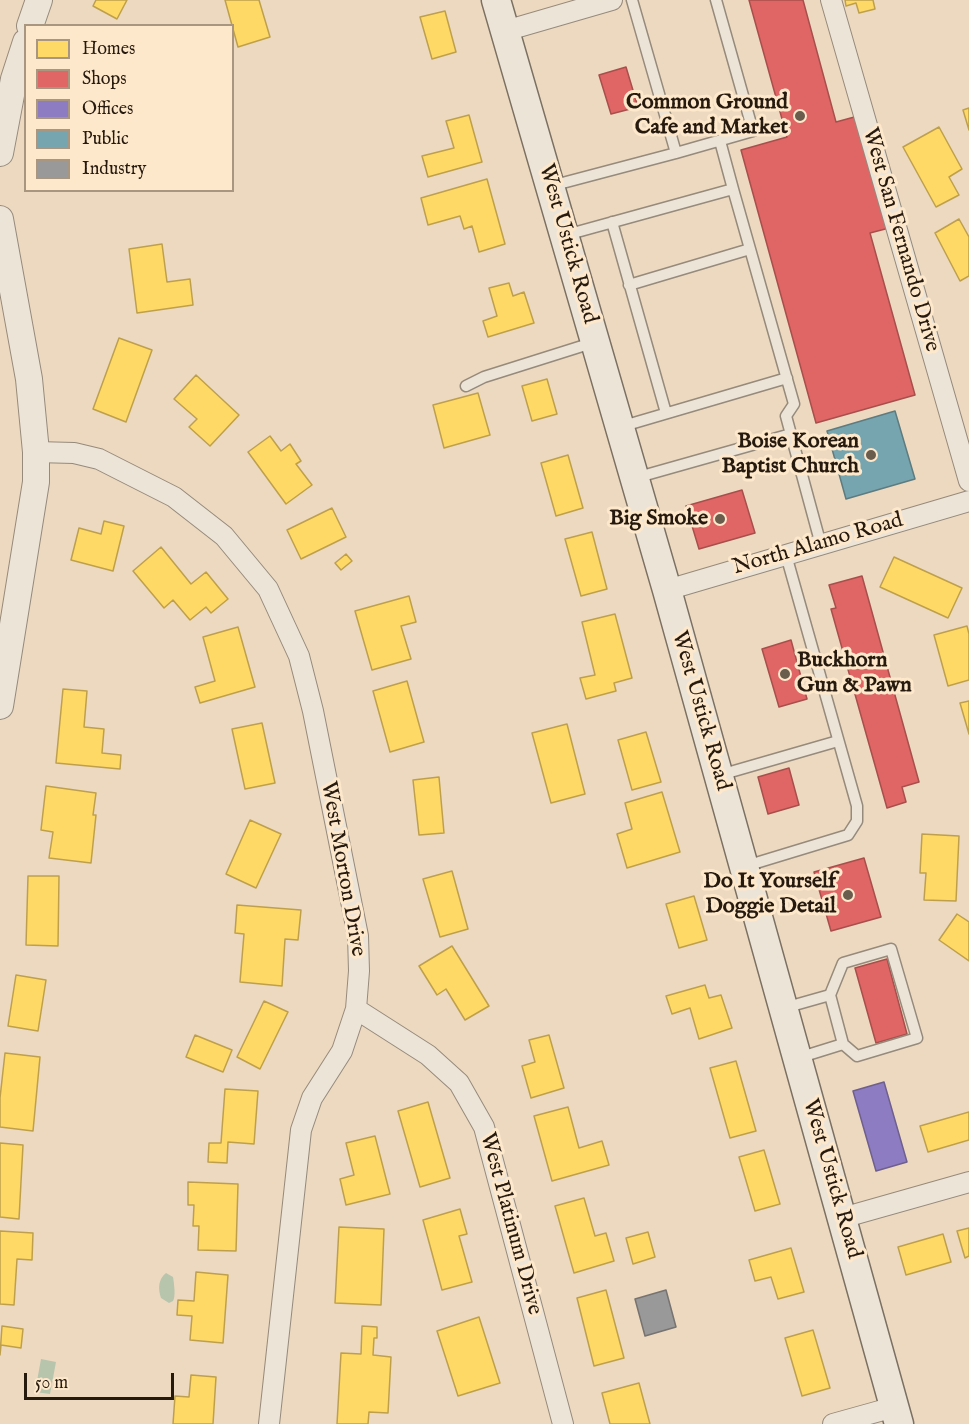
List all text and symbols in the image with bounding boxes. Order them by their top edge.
legend [24,24,234,192]
text: Homes [82,38,135,61]
text: Shops [82,68,127,91]
place label: Common Ground Cafe and Market [626,90,788,142]
text: Offices [82,98,133,121]
marker: Common Ground Cafe and Market [793,109,807,123]
street label: West San Fernando Drive [855,125,945,355]
text: Public [82,128,129,151]
text: Industry [82,158,146,181]
street label: West Ustick Road [532,161,602,327]
place label: Boise Korean Baptist Church [722,429,859,481]
marker: Boise Korean Baptist Church [864,448,878,462]
place label: Big Smoke [609,506,708,532]
street label: North Alamo Road [730,508,906,582]
marker: Big Smoke [713,512,727,526]
street label: West Ustick Road [665,628,735,794]
place label: Buckhorn Gun & Pawn [797,648,912,700]
marker: Buckhorn Gun & Pawn [778,667,792,681]
street label: West Morton Drive [314,779,370,959]
place label: Do It Yourself Doggie Detail [703,869,836,920]
marker: Do It Yourself Doggie Detail [841,888,855,902]
street label: West Ustick Road [796,1096,866,1262]
street label: West Platinum Drive [473,1130,547,1318]
scale bar [27,1361,177,1399]
text: 50 m [35,1372,68,1395]

